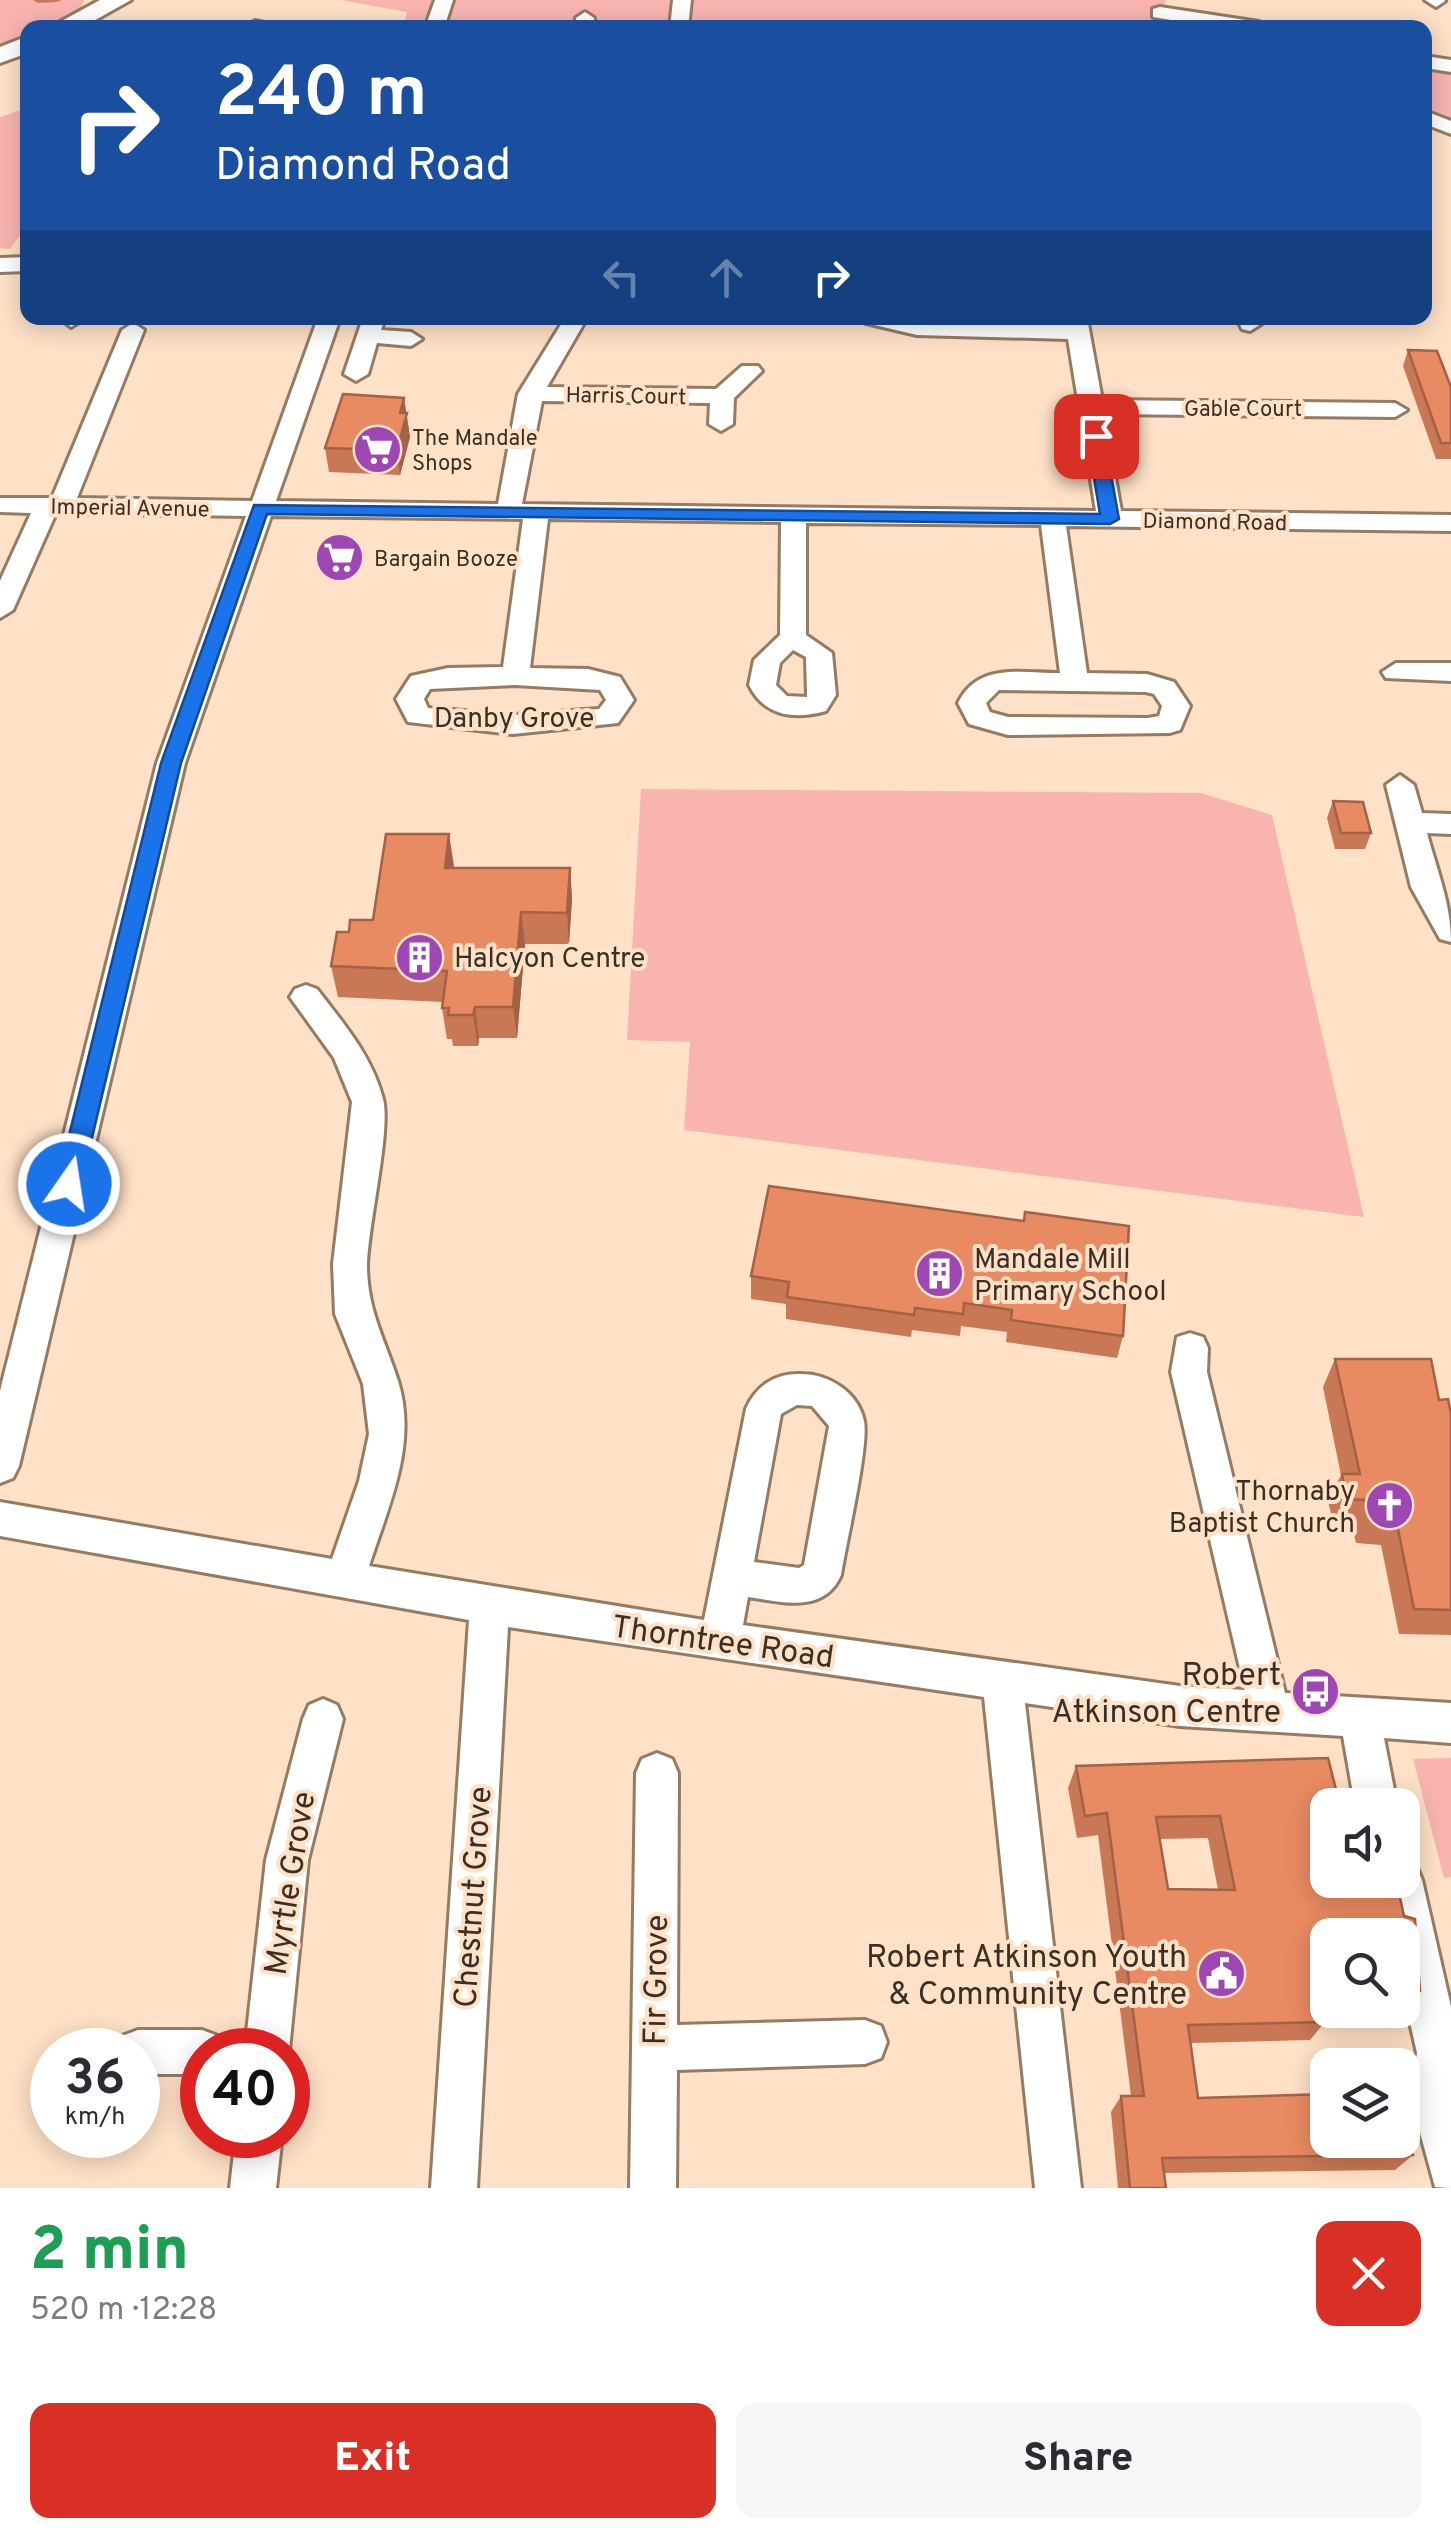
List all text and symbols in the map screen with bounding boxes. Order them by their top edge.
text: 240 m [215,52,428,141]
icon: right [50,60,180,190]
text: Diamond Road [215,139,511,196]
icon: left [594,250,649,305]
icon: ahead [699,250,754,305]
icon: right [804,250,859,305]
street label: Harris Court [565,383,687,412]
pin [1054,394,1139,479]
street label: Gable Court [1184,397,1302,424]
icon: arrive [1069,409,1124,464]
supermarket icon: The Mandale Shops [351,424,403,476]
place label: The Mandale Shops [412,426,538,478]
street label: Imperial Avenue [50,495,210,524]
street label: Diamond Road [1142,509,1288,538]
supermarket icon: Bargain Booze [313,532,365,584]
place label: Bargain Booze [374,547,518,574]
street label: Danby Grove [434,702,594,738]
building icon: Halcyon Centre [393,931,445,983]
place label: Halcyon Centre [454,942,645,978]
position arrow [17,1132,121,1236]
place label: Mandale Mill Primary School [974,1243,1166,1311]
building icon: Mandale Mill Primary School [913,1248,965,1300]
place label: Thornaby Baptist Church [1169,1475,1355,1543]
church icon: Thornaby Baptist Church [1364,1480,1416,1532]
street label: Thorntree Road [609,1609,836,1679]
place label: Robert Atkinson Centre [1052,1657,1281,1734]
bus stop icon: Robert Atkinson Centre [1290,1666,1342,1718]
street label: Chestnut Grove [447,1785,503,2009]
map controls [1310,1788,1420,2158]
button: sound [1310,1788,1420,1898]
street label: Myrtle Grove [258,1789,326,1978]
street label: Fir Grove [637,1914,679,2046]
button: search [1310,1918,1420,2028]
place label: Robert Atkinson Youth & Community Centre [866,1939,1187,2016]
public building icon: Robert Atkinson Youth & Community Centre [1196,1948,1248,2000]
speed limit sign: 40 [180,2028,310,2158]
button: layers [1310,2048,1420,2158]
text: 36 [65,2049,125,2112]
text: km/h [65,2102,125,2134]
text: 2 min [30,2215,189,2291]
button: close [1316,2221,1421,2326]
text: 520 m · 12:28 [30,2291,217,2331]
button: Exit [30,2403,716,2518]
button: Share [736,2403,1421,2518]

